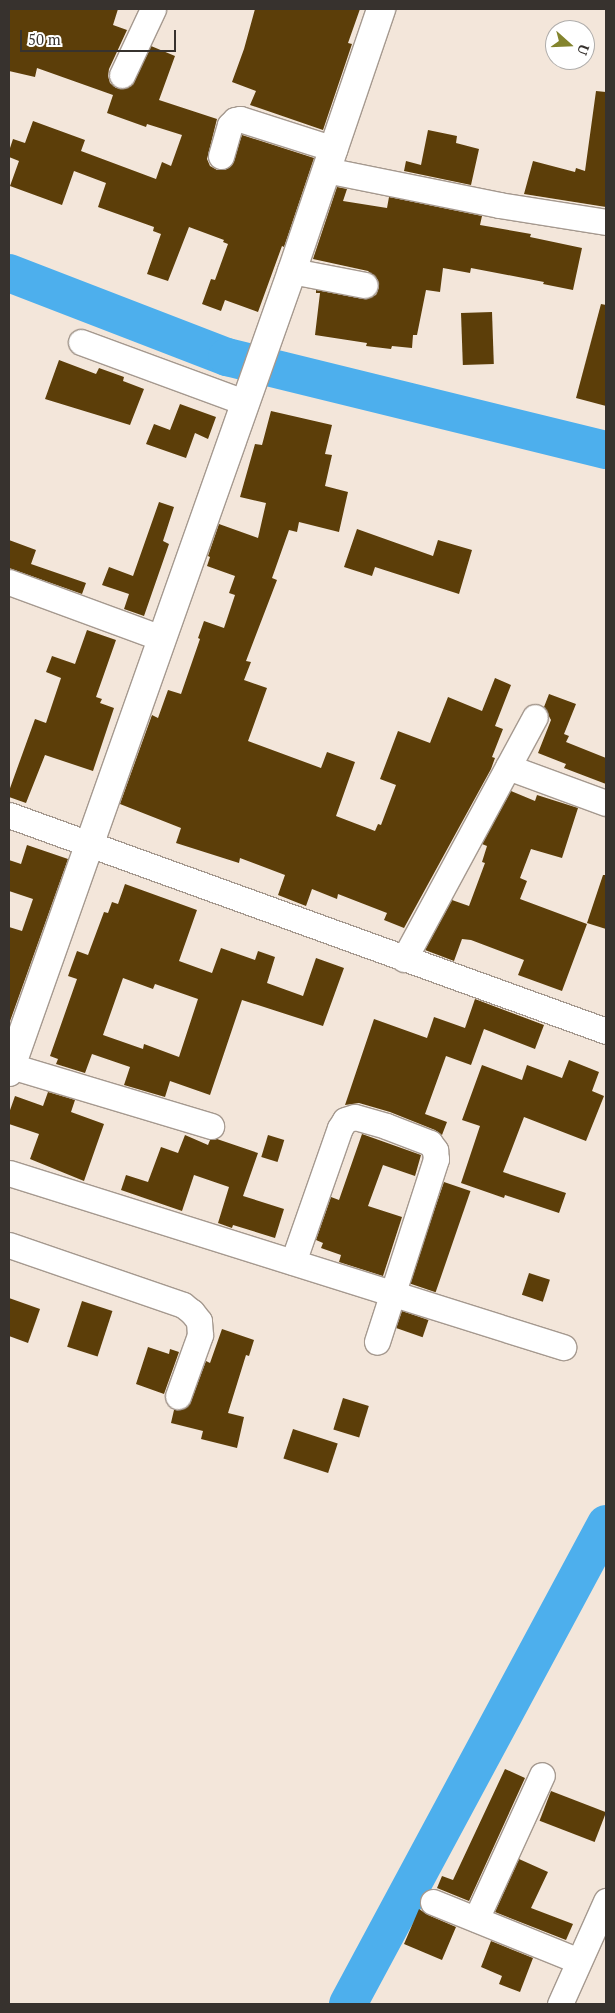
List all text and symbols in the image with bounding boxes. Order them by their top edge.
scale bar [22,20,179,52]
north arrow [545,20,595,70]
text: 50 m [28,29,61,49]
text: U [573,42,594,58]

